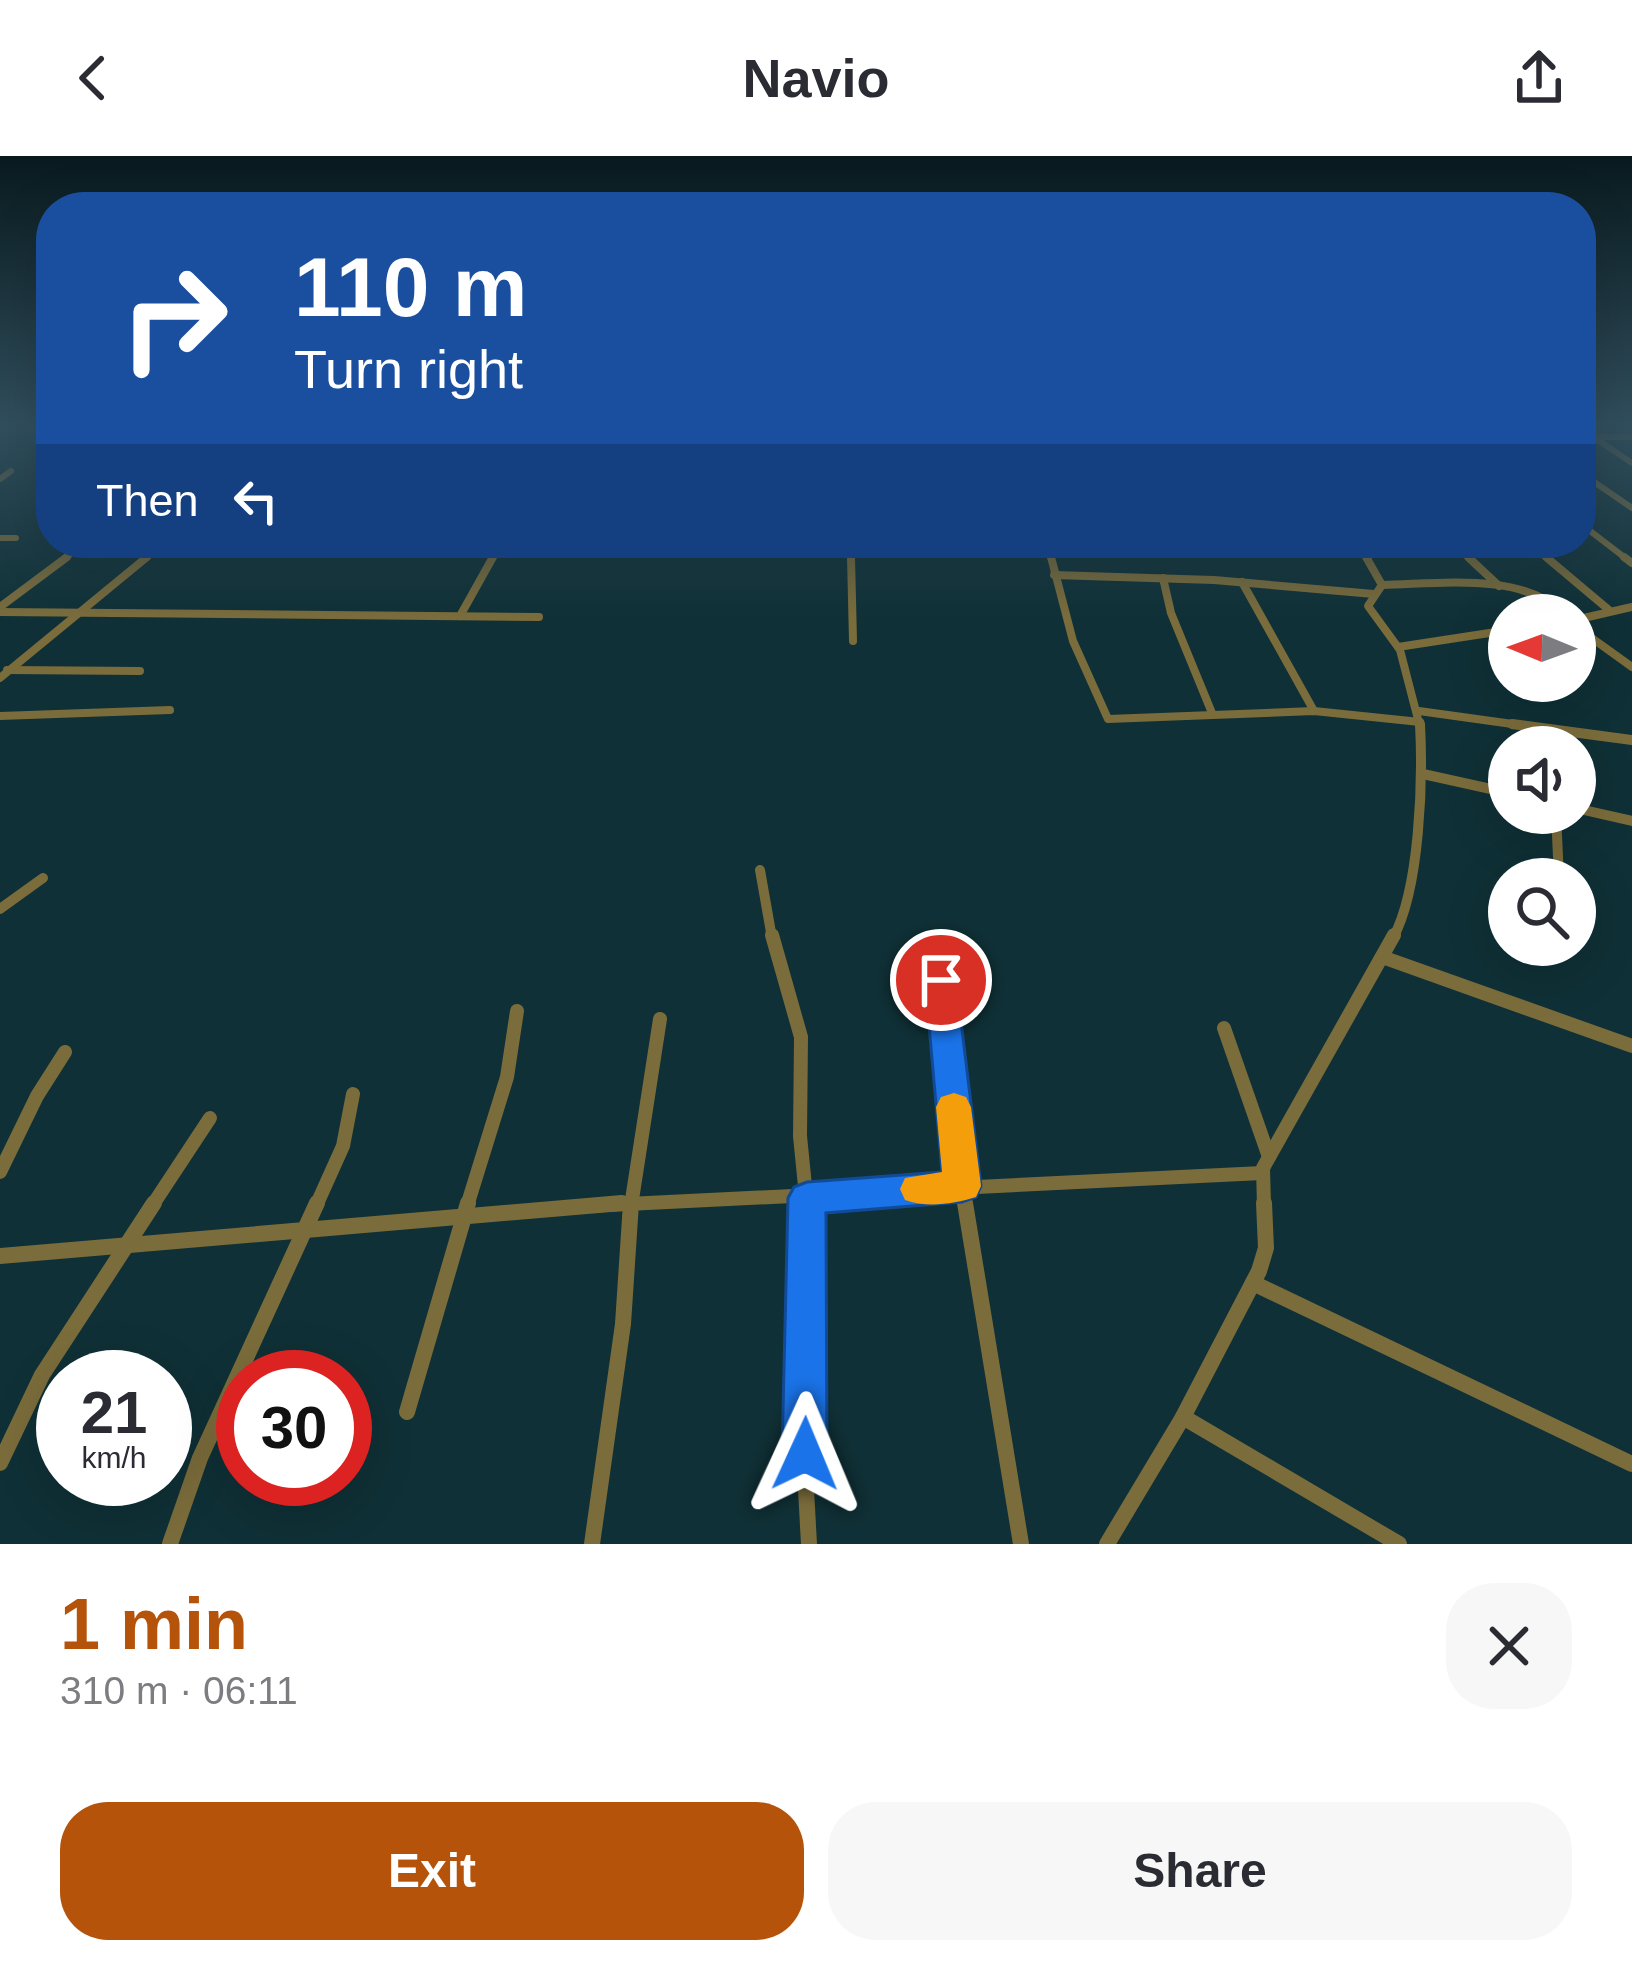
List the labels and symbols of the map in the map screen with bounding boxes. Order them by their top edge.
north arrow [1488,594,1596,702]
pin [890,929,992,1031]
speed limit sign: 30 [216,1350,372,1506]
position arrow [742,1391,868,1517]

